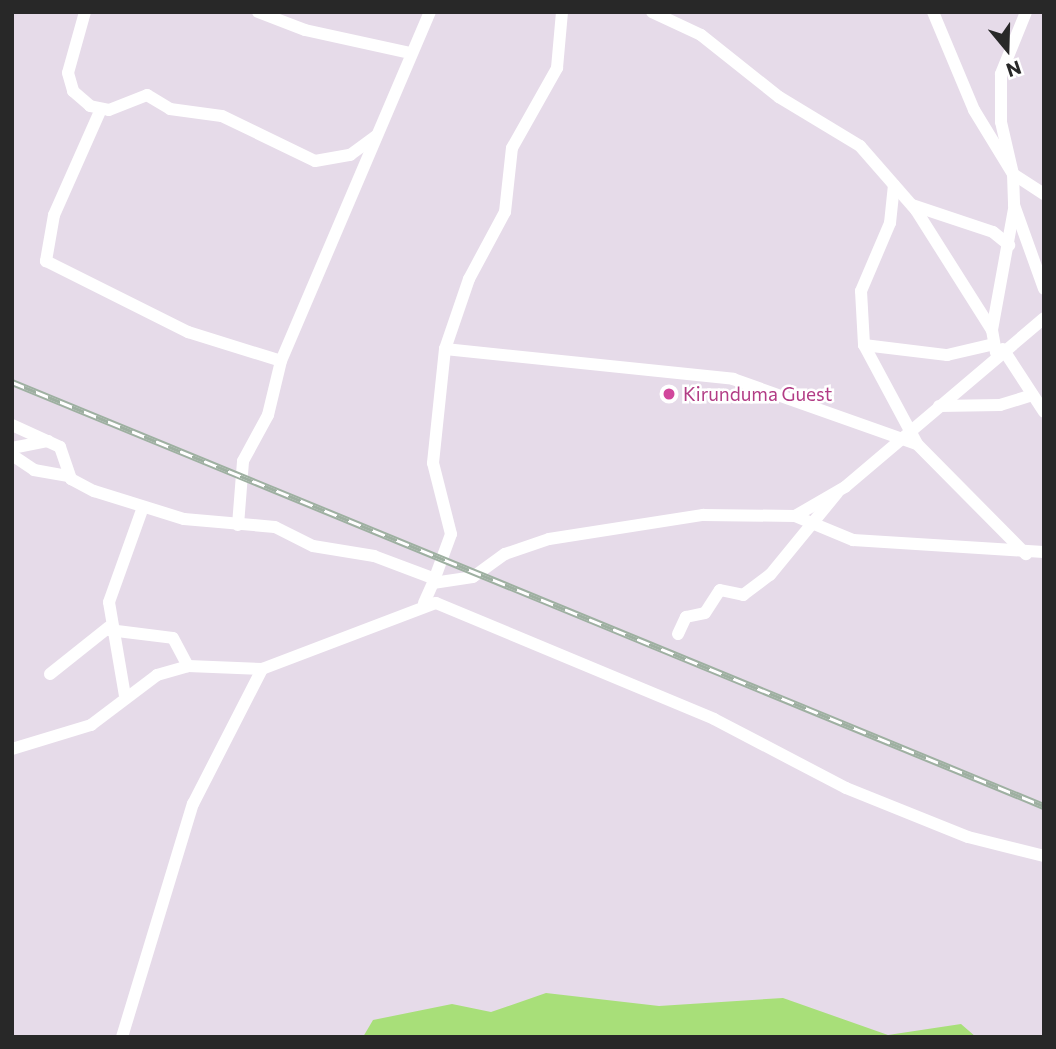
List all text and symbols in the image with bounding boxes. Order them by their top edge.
north arrow [972,14,1042,84]
text: N [1004,56,1024,83]
place label: Kirunduma Guest [683,383,832,405]
marker: Kirunduma Guest [661,386,677,402]

